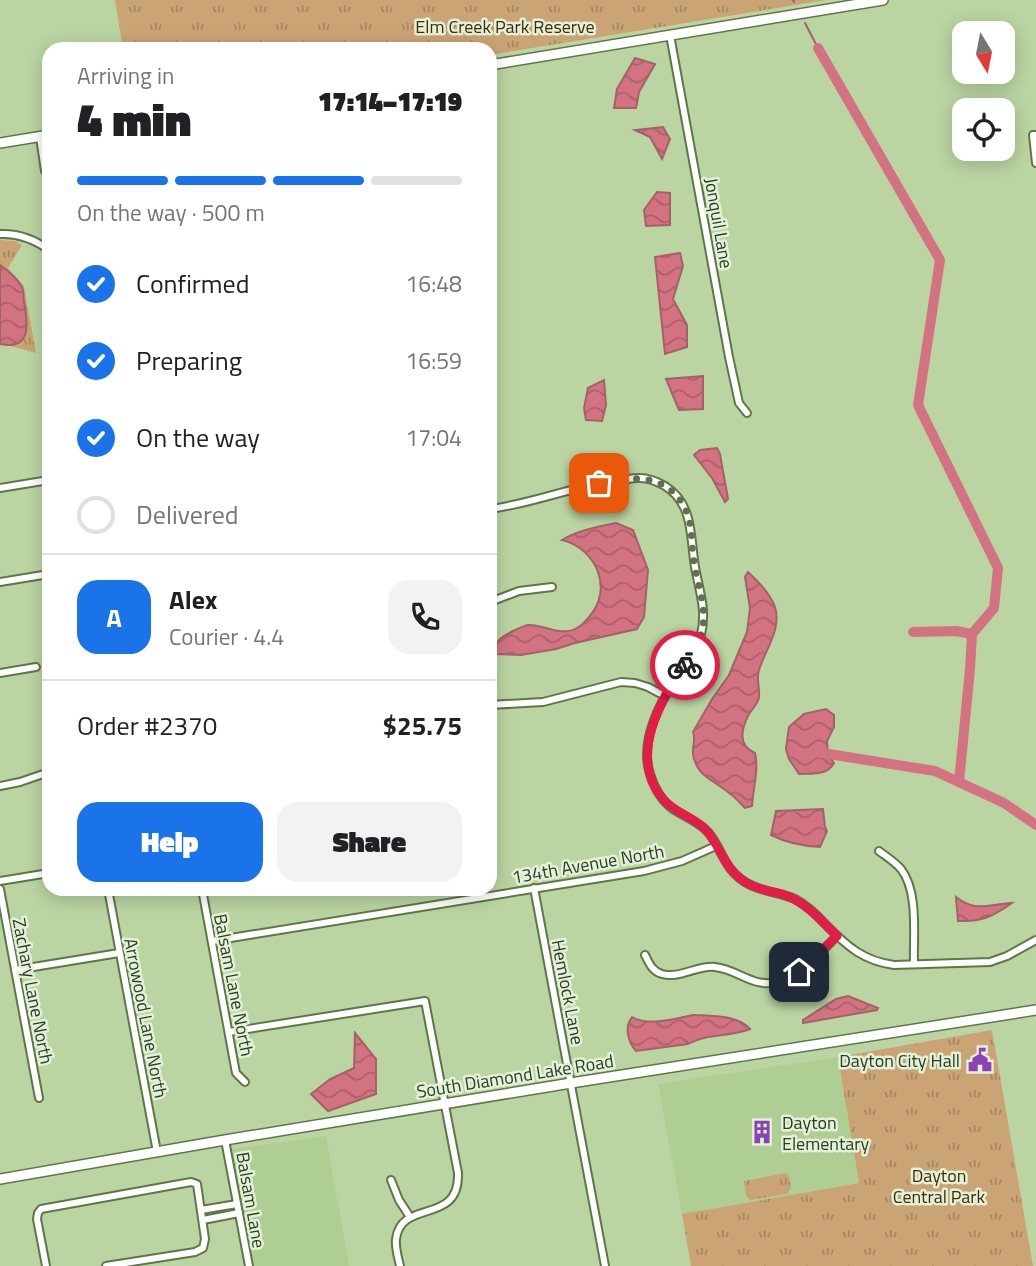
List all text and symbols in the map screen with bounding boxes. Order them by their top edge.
park label: Elm Creek Park Reserve [415,13,595,40]
north arrow [952,21,1015,84]
map controls [952,21,1015,161]
text: Arriving in [77,58,174,93]
text: 17:14–17:19 [318,82,462,121]
text: 4 min [77,84,191,154]
button: locate [952,98,1015,161]
street label: Jonquil Lane [698,175,740,271]
text: On the way · 500 m [77,195,265,230]
text: Confirmed [136,264,250,303]
icon: check [77,265,115,303]
text: 16:48 [405,266,462,301]
text: Preparing [136,341,242,380]
icon: check [77,342,115,380]
text: 16:59 [405,343,462,378]
text: On the way [136,418,260,457]
icon: check [77,419,115,457]
text: 17:04 [405,420,462,455]
pin [569,453,629,513]
icon: bag [580,464,618,502]
text: Delivered [136,495,239,534]
text: Alex [169,580,217,619]
button: phone [388,580,462,654]
text: A [106,598,122,637]
text: Courier · 4.4 [169,619,284,654]
courier [650,630,720,700]
icon: bike [666,646,704,684]
text: Order #2370 [77,706,217,745]
text: $25.75 [383,706,462,745]
button: Help [77,802,263,882]
button: Share [277,802,462,882]
street label: 134th Avenue North [510,837,666,891]
street label: Balsam Lane North [207,911,261,1059]
street label: Zachary Lane North [6,916,60,1066]
street label: Arrowood Lane North [117,936,175,1100]
street label: Hemlock Lane [545,937,591,1047]
pin [769,942,829,1002]
icon: home [780,953,818,991]
public building icon: Dayton City Hall [966,1046,994,1074]
street label: South Diamond Lake Road [415,1047,615,1105]
place label: Dayton City Hall [839,1047,960,1074]
place label: Dayton Elementary [782,1109,870,1157]
building icon: Dayton Elementary [748,1118,776,1146]
street label: Balsam Lane [229,1150,273,1250]
park label: Dayton Central Park [893,1162,986,1210]

